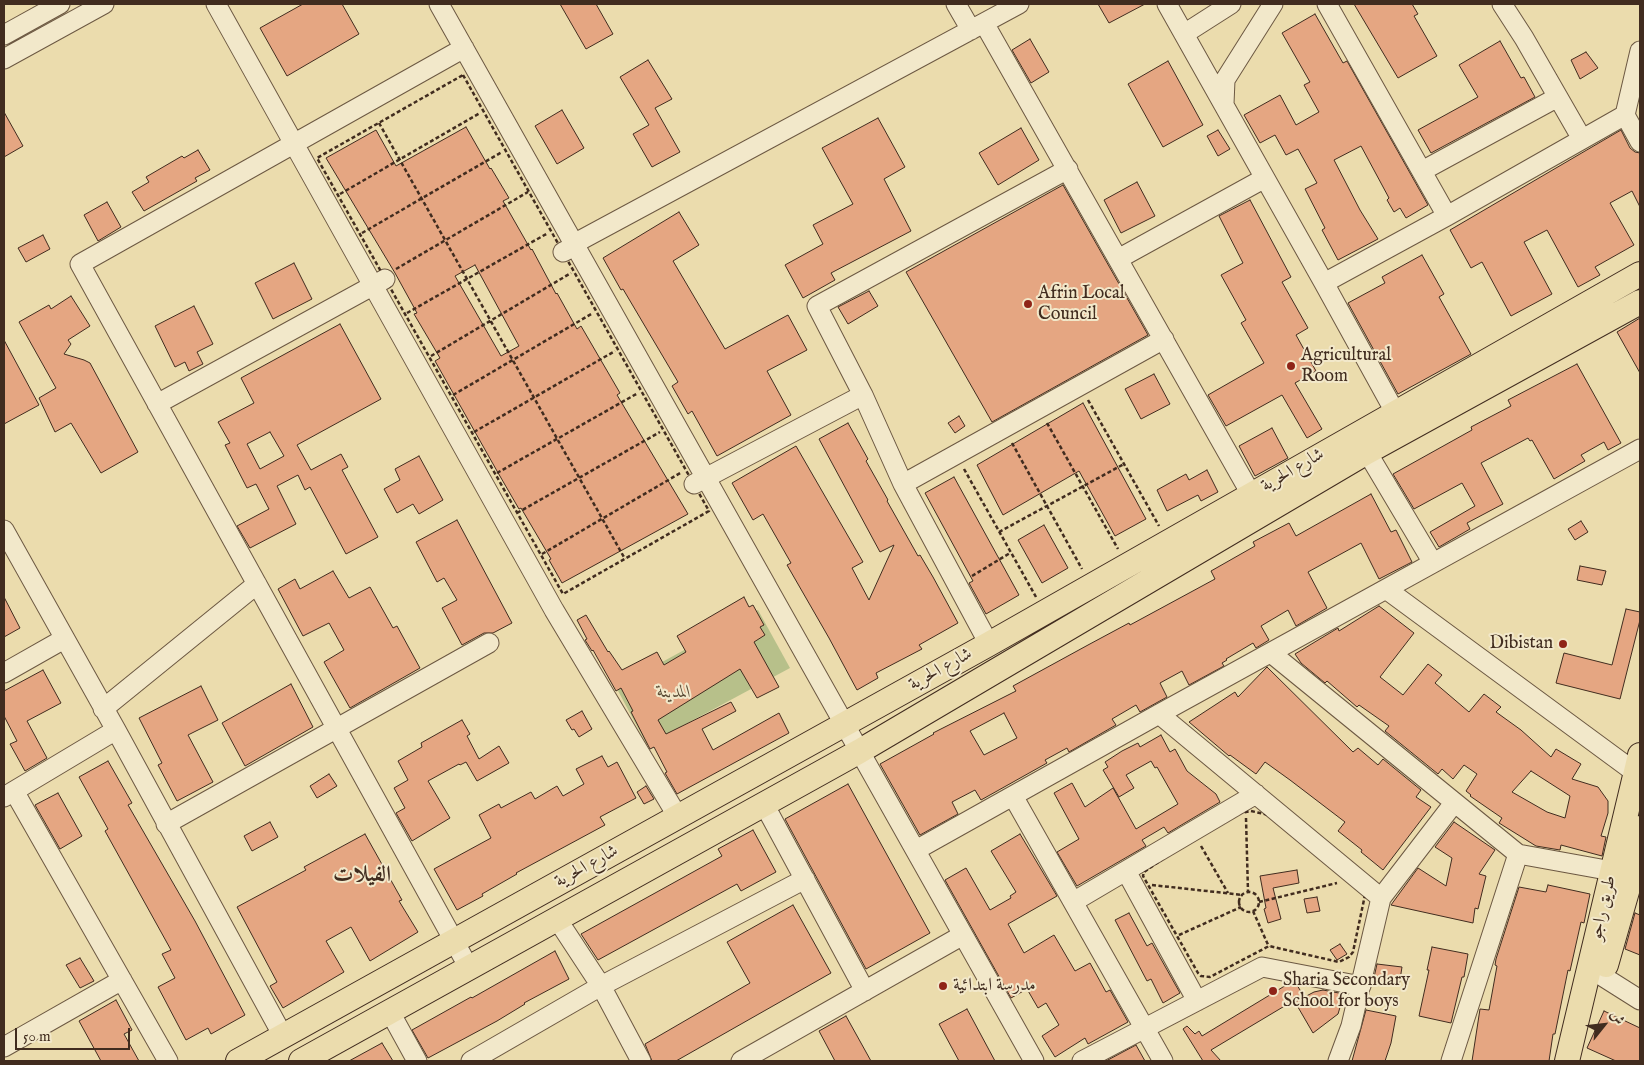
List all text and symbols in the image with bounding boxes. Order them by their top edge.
place label: Afrin Local Council [1038,283,1125,326]
marker: Afrin Local Council [1022,298,1034,310]
place label: Agricultural Room [1301,345,1391,388]
marker: Agricultural Room [1285,360,1297,372]
street label: شارع الحرية [1258,444,1328,498]
place label: Dibistan [1490,633,1553,655]
marker: Dibistan [1557,638,1569,650]
street label: شارع الحرية [906,644,976,696]
park label: المدينة [657,682,691,704]
street label: شارع الحرية [552,841,622,893]
district label: الفيلات [333,863,391,889]
street label: طريق راجو [1586,873,1622,943]
place label: Sharia Secondary School for boys [1283,970,1410,1012]
place label: مدرسة ابتدائية [953,975,1036,997]
marker: مدرسة ابتدائية [937,980,949,992]
marker: Sharia Secondary School for boys [1267,985,1279,997]
north arrow [1579,1000,1629,1050]
text: ش [1606,1007,1628,1028]
scale bar [18,1018,132,1050]
text: 50 m [23,1027,51,1046]

